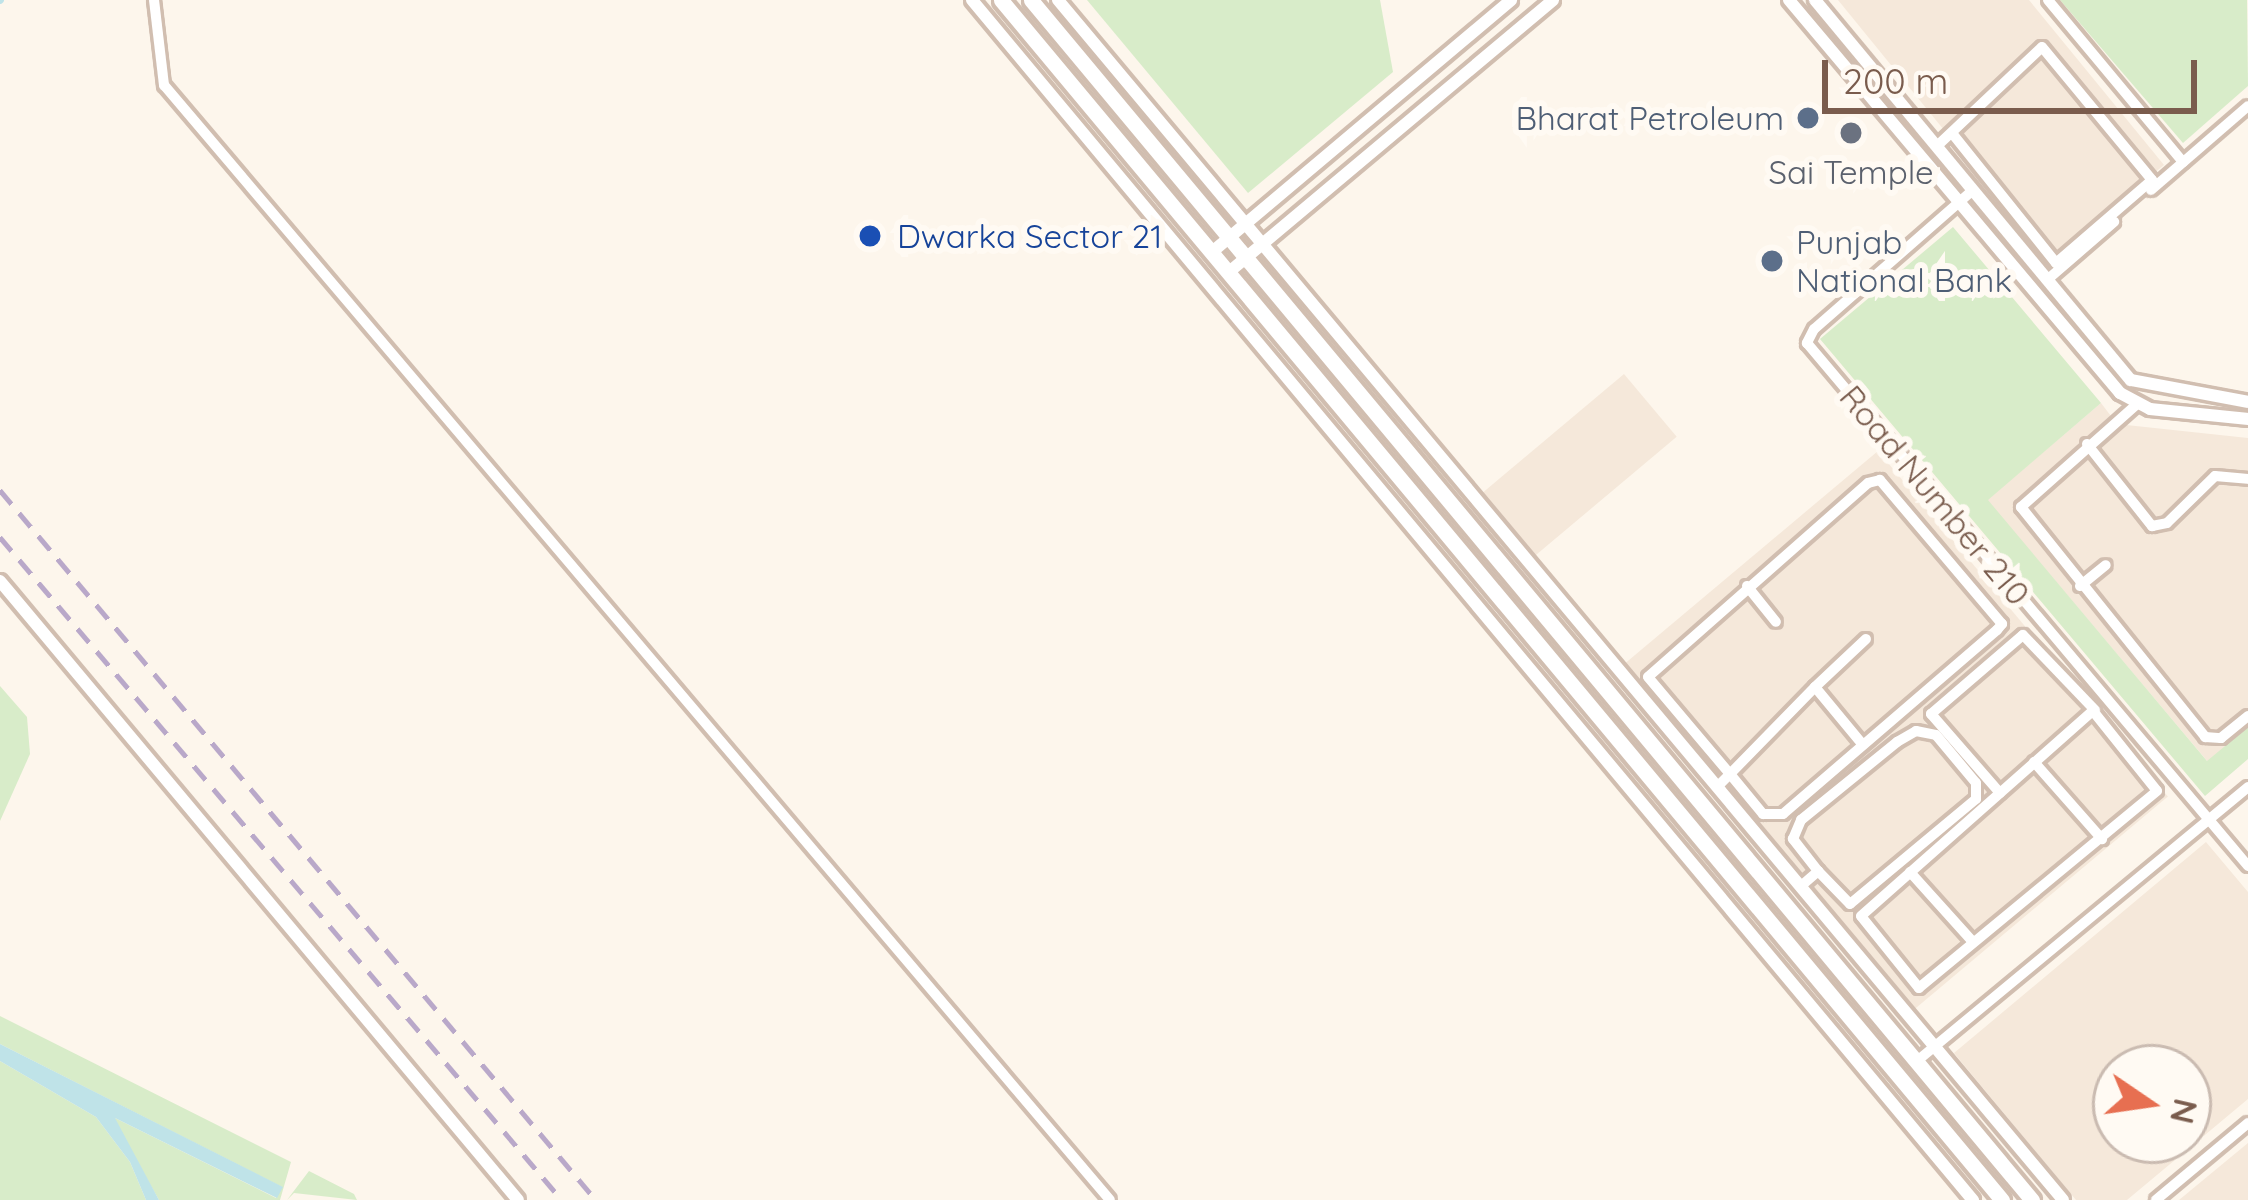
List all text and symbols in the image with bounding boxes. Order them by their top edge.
scale bar [1828,36,2203,110]
text: 200 m [1843,58,1948,103]
place label: Bharat Petroleum [1516,98,1784,138]
marker: Bharat Petroleum [1795,105,1821,131]
marker: Sai Temple [1838,120,1864,146]
place label: Sai Temple [1768,152,1934,192]
place label: Dwarka Sector 21 [897,216,1162,256]
marker: Dwarka Sector 21 [854,220,886,252]
place label: Punjab National Bank [1796,222,2012,300]
marker: Punjab National Bank [1759,248,1785,274]
street label: Road Number 210 [1832,377,2038,613]
north arrow [2092,1044,2212,1164]
text: N [2162,1095,2207,1128]

